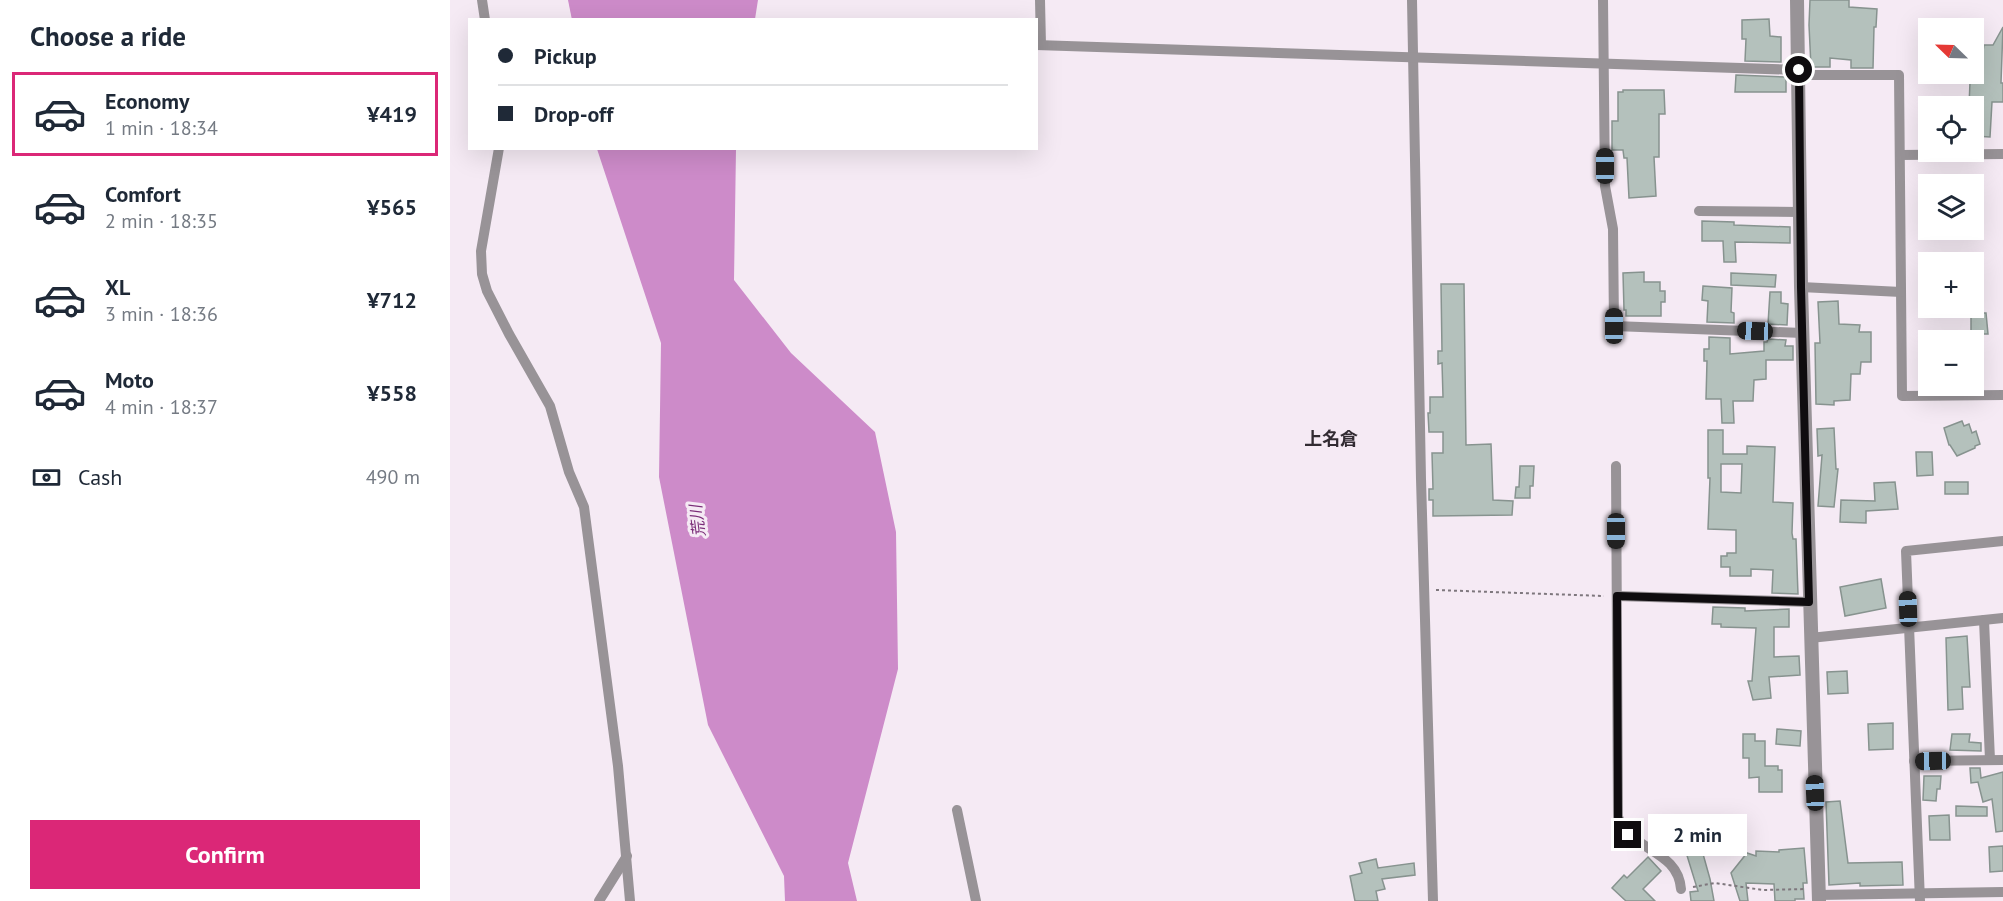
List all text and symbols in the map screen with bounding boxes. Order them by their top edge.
north arrow [1918,18,1984,84]
map controls [1918,18,1984,396]
text: Choose a ride [30,19,186,53]
text: Pickup [534,42,597,70]
route start [1785,56,1812,83]
icon: car [33,87,87,141]
text: Economy [105,87,189,115]
button: locate [1918,96,1984,162]
text: ¥419 [367,100,417,128]
text: Drop-off [534,100,613,128]
text: 1 min · 18:34 [105,115,218,141]
car [1596,148,1614,184]
button: layers [1918,174,1984,240]
icon: car [33,180,87,234]
text: Comfort [105,180,181,208]
text: ¥565 [367,193,417,221]
text: 2 min · 18:35 [105,208,218,234]
button: + [1918,252,1984,318]
icon: car [33,273,87,327]
text: XL [105,273,130,301]
text: ¥712 [367,286,417,314]
text: 3 min · 18:36 [105,301,218,327]
car [1605,308,1623,344]
car [1737,321,1773,341]
button: − [1918,330,1984,396]
icon: car [33,366,87,420]
text: Moto [105,366,154,394]
text: ¥558 [367,379,417,407]
text: 4 min · 18:37 [105,394,218,420]
district label: 上名倉 [1304,427,1358,450]
icon: cash [30,461,63,494]
text: Cash [78,463,122,491]
text: 490 m [366,464,420,490]
water label: 荒川 [685,502,709,538]
car [1607,513,1625,549]
car [1898,591,1918,627]
car [1915,752,1951,770]
car [1805,775,1825,811]
callout: 2 min [1649,814,1748,856]
button: Confirm [30,820,420,889]
route end [1614,821,1641,848]
text: 2 min [1673,822,1722,848]

